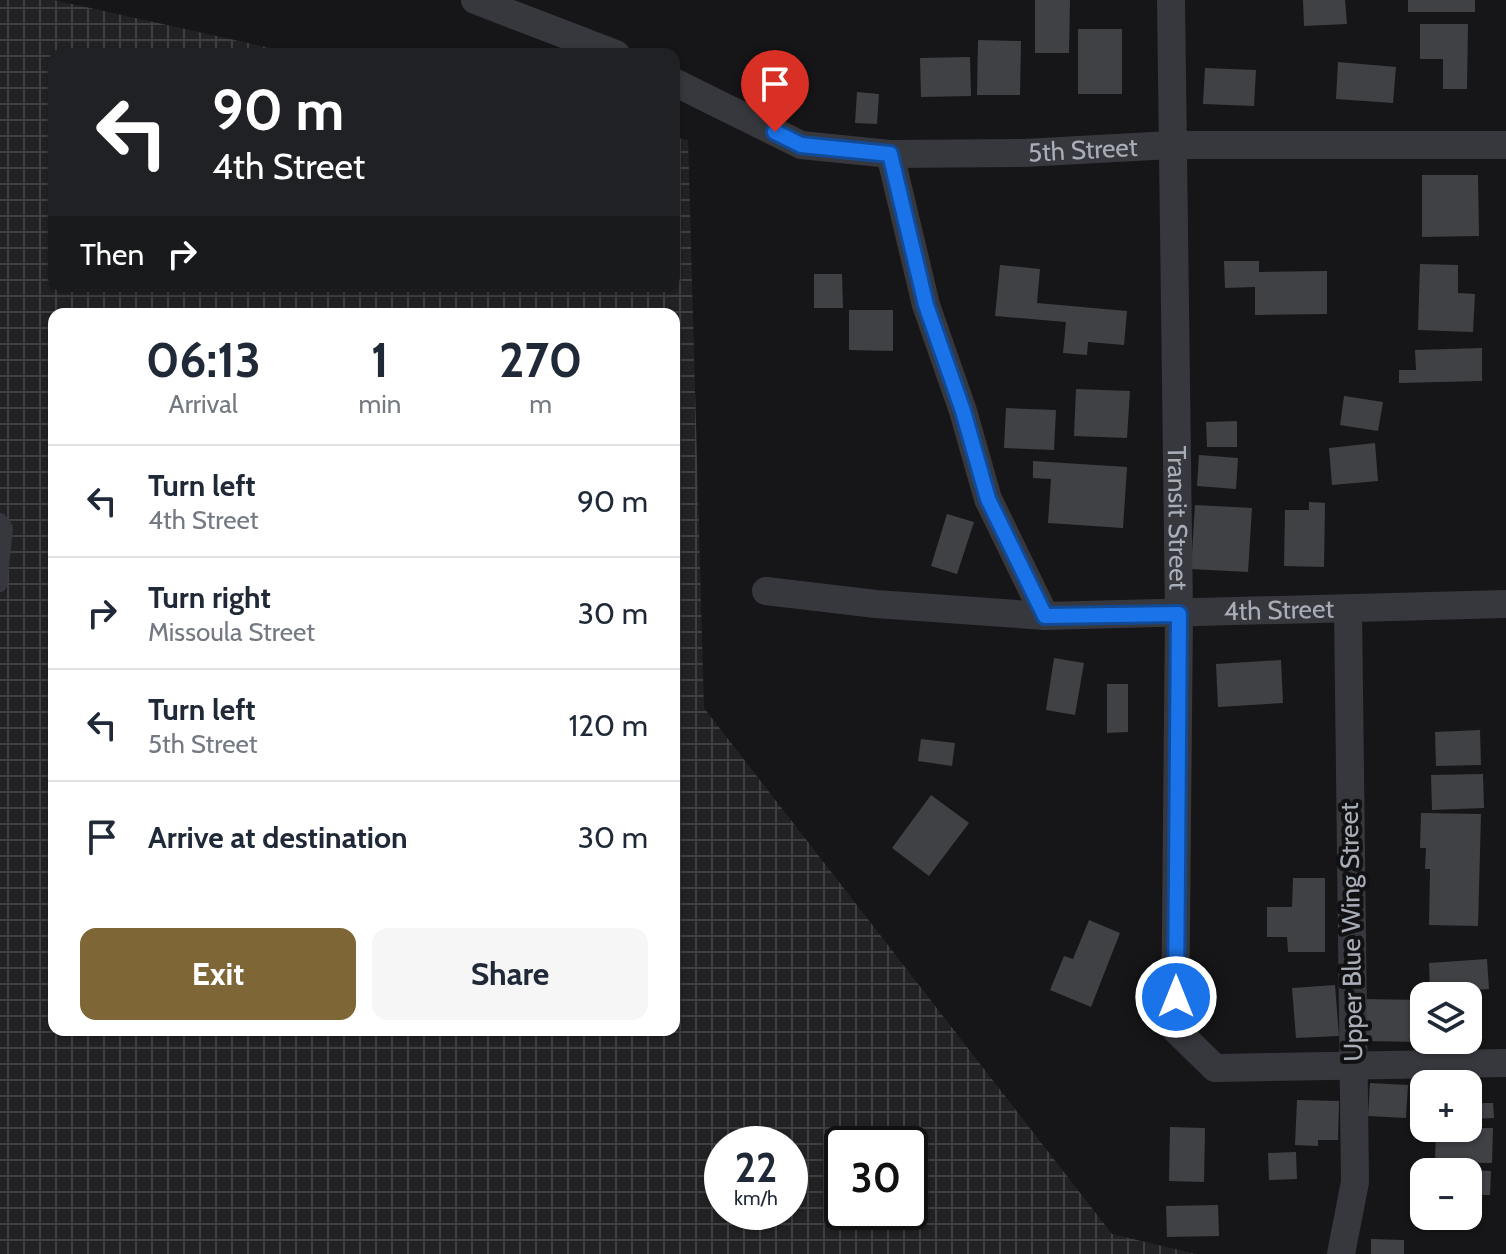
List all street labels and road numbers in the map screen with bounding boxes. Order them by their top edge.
street label: 5th Street [1027,131,1139,169]
street label: Transit Street [1161,446,1195,591]
street label: 4th Street [1223,592,1335,627]
street label: Upper Blue Wing Street [1333,802,1369,1062]

